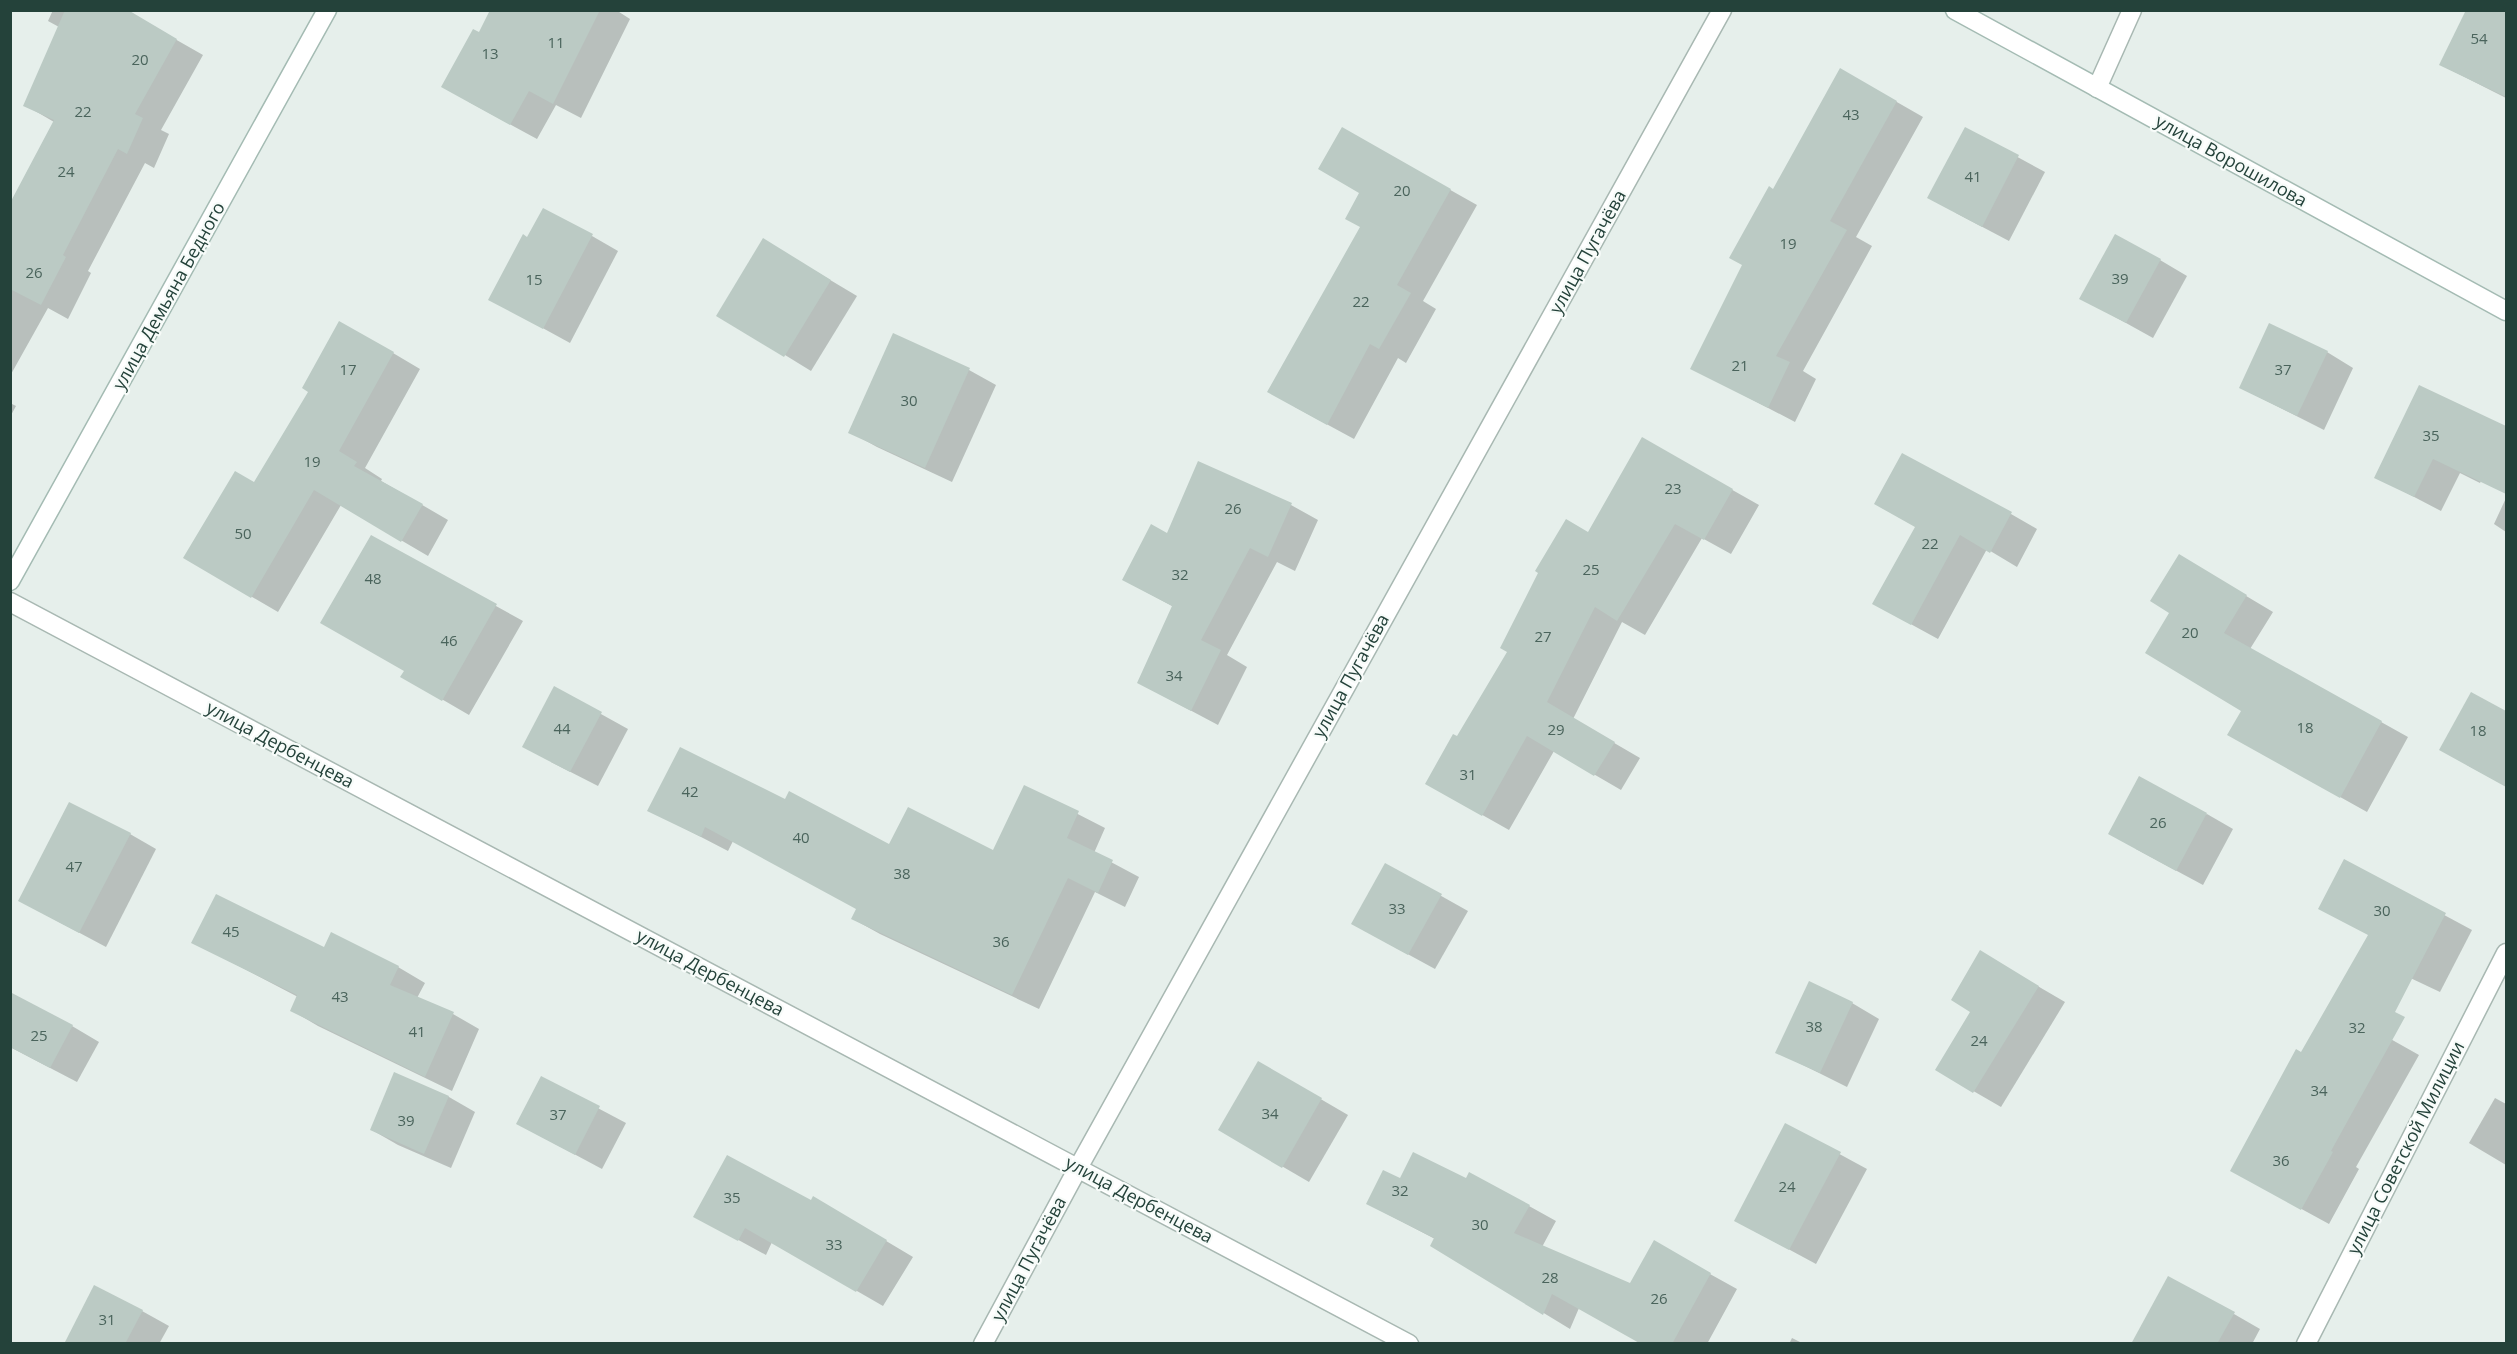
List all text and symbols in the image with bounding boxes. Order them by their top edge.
house number: 54 [2470,28,2488,48]
house number: 11 [547,32,565,52]
house number: 13 [481,43,499,63]
house number: 20 [131,49,149,69]
house number: 22 [74,101,92,121]
house number: 43 [1842,104,1860,124]
street label: улица Ворошилова [2151,108,2312,212]
house number: 24 [57,161,75,181]
house number: 41 [1964,166,1982,186]
house number: 20 [1393,180,1411,200]
street label: улица Пугачёва [1543,185,1631,318]
street label: улица Демьяна Бедного [106,197,230,394]
house number: 19 [1779,233,1797,253]
house number: 26 [25,262,43,282]
house number: 39 [2111,268,2129,288]
house number: 15 [525,269,543,289]
house number: 22 [1352,291,1370,311]
house number: 21 [1731,355,1749,375]
house number: 17 [339,359,357,379]
house number: 37 [2274,359,2292,379]
house number: 30 [900,390,918,410]
house number: 35 [2422,425,2440,445]
house number: 19 [303,451,321,471]
house number: 23 [1664,478,1682,498]
house number: 26 [1224,498,1242,518]
house number: 50 [234,523,252,543]
house number: 22 [1921,533,1939,553]
house number: 25 [1582,559,1600,579]
house number: 32 [1171,564,1189,584]
house number: 48 [364,568,382,588]
street label: улица Пугачёва [1306,609,1394,742]
house number: 20 [2181,622,2199,642]
house number: 27 [1534,626,1552,646]
house number: 46 [440,630,458,650]
house number: 34 [1165,665,1183,685]
street label: улица Дербенцева [202,695,359,793]
house number: 18 [2296,717,2314,737]
house number: 44 [553,718,571,738]
house number: 29 [1547,719,1565,739]
house number: 18 [2469,720,2487,740]
house number: 31 [1459,764,1477,784]
house number: 42 [681,781,699,801]
house number: 26 [2149,812,2167,832]
house number: 40 [792,827,810,847]
house number: 47 [65,856,83,876]
house number: 38 [893,863,911,883]
house number: 33 [1388,898,1406,918]
house number: 30 [2373,900,2391,920]
house number: 45 [222,921,240,941]
street label: улица Дербенцева [632,923,789,1021]
house number: 36 [992,931,1010,951]
house number: 43 [331,986,349,1006]
house number: 38 [1805,1016,1823,1036]
house number: 32 [2348,1017,2366,1037]
house number: 41 [408,1021,426,1041]
house number: 25 [30,1025,48,1045]
house number: 24 [1970,1030,1988,1050]
street label: улица Советской Милиции [2341,1037,2469,1258]
house number: 34 [2310,1080,2328,1100]
house number: 34 [1261,1103,1279,1123]
house number: 37 [549,1104,567,1124]
house number: 39 [397,1110,415,1130]
street label: улица Дербенцева [1061,1150,1218,1248]
house number: 36 [2272,1150,2290,1170]
house number: 24 [1778,1176,1796,1196]
house number: 32 [1391,1180,1409,1200]
house number: 35 [723,1187,741,1207]
street label: улица Пугачёва [985,1192,1071,1325]
house number: 30 [1471,1214,1489,1234]
house number: 33 [825,1234,843,1254]
house number: 28 [1541,1267,1559,1287]
house number: 26 [1650,1288,1668,1308]
house number: 31 [98,1309,116,1329]

